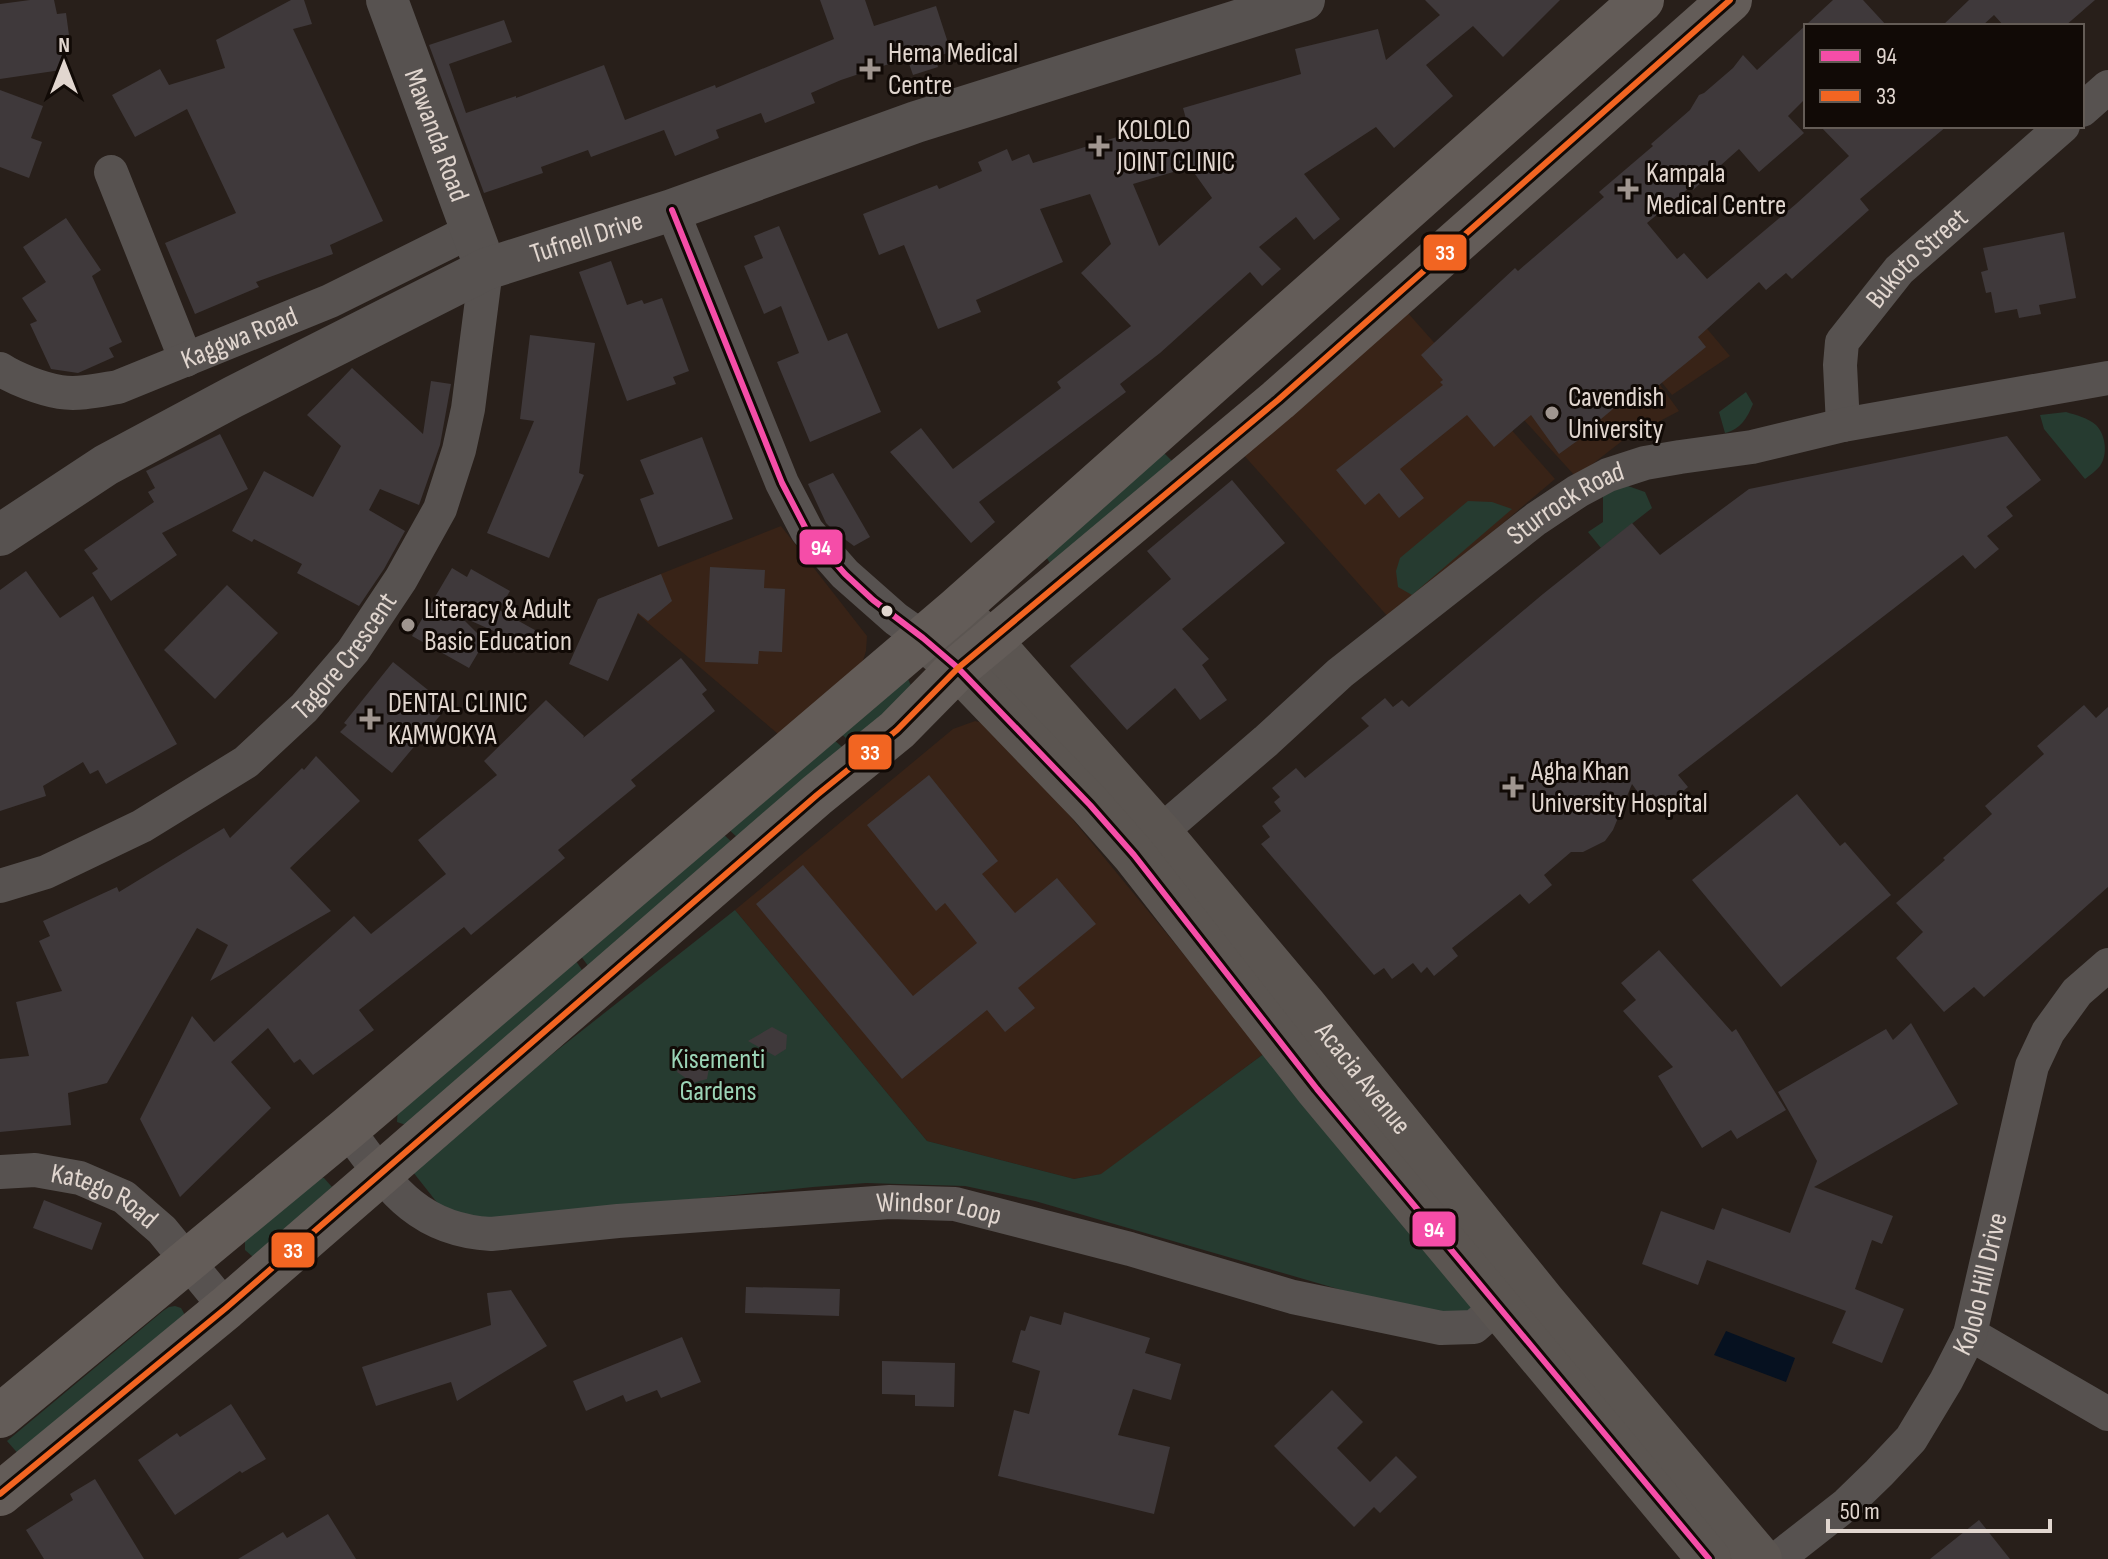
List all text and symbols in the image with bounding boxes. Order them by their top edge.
north arrow [24,24,104,104]
legend [1804,24,2084,128]
text: N [58,32,70,59]
place label: Hema Medical Centre [888,37,1018,102]
text: 94 [1876,42,1897,71]
marker: Hema Medical Centre [859,58,881,80]
street label: Mawanda Road [397,64,476,206]
text: 33 [1876,82,1896,111]
place label: KOLOLO JOINT CLINIC [1116,114,1235,179]
marker: KOLOLO JOINT CLINIC [1088,135,1110,157]
place label: Kampala Medical Centre [1646,157,1786,222]
marker: Kampala Medical Centre [1617,178,1639,200]
street label: Bukoto Street [1859,201,1974,315]
street label: Tufnell Drive [526,204,647,270]
line badge: 33 [1422,233,1468,272]
text: 33 [1435,240,1455,267]
street label: Kaggwa Road [176,299,302,376]
place label: Cavendish University [1568,381,1664,446]
marker: Cavendish University [1543,404,1561,422]
street label: Sturrock Road [1500,454,1628,552]
line badge: 94 [798,528,844,566]
text: 94 [811,535,831,562]
street label: Tagore Crescent [286,586,404,727]
place label: Literacy & Adult Basic Education [424,593,572,658]
unlabelled marker [879,603,895,619]
marker: Literacy & Adult Basic Education [399,616,417,634]
place label: DENTAL CLINIC KAMWOKYA [388,687,528,752]
marker: DENTAL CLINIC KAMWOKYA [359,708,381,730]
line badge: 33 [847,733,893,771]
text: 33 [860,740,880,767]
place label: Agha Khan University Hospital [1530,755,1708,820]
marker: Agha Khan University Hospital [1502,776,1524,798]
street label: Acacia Avenue [1308,1015,1418,1141]
park label: Kisementi Gardens [671,1043,765,1108]
street label: Katego Road [48,1157,165,1235]
street label: Windsor Loop [875,1185,1005,1232]
line badge: 94 [1411,1210,1457,1248]
street label: Kololo Hill Drive [1946,1210,2014,1361]
text: 94 [1424,1217,1444,1244]
line badge: 33 [270,1231,316,1269]
text: 33 [283,1238,303,1265]
scale bar [1828,1483,2050,1533]
text: 50 m [1840,1497,1880,1526]

